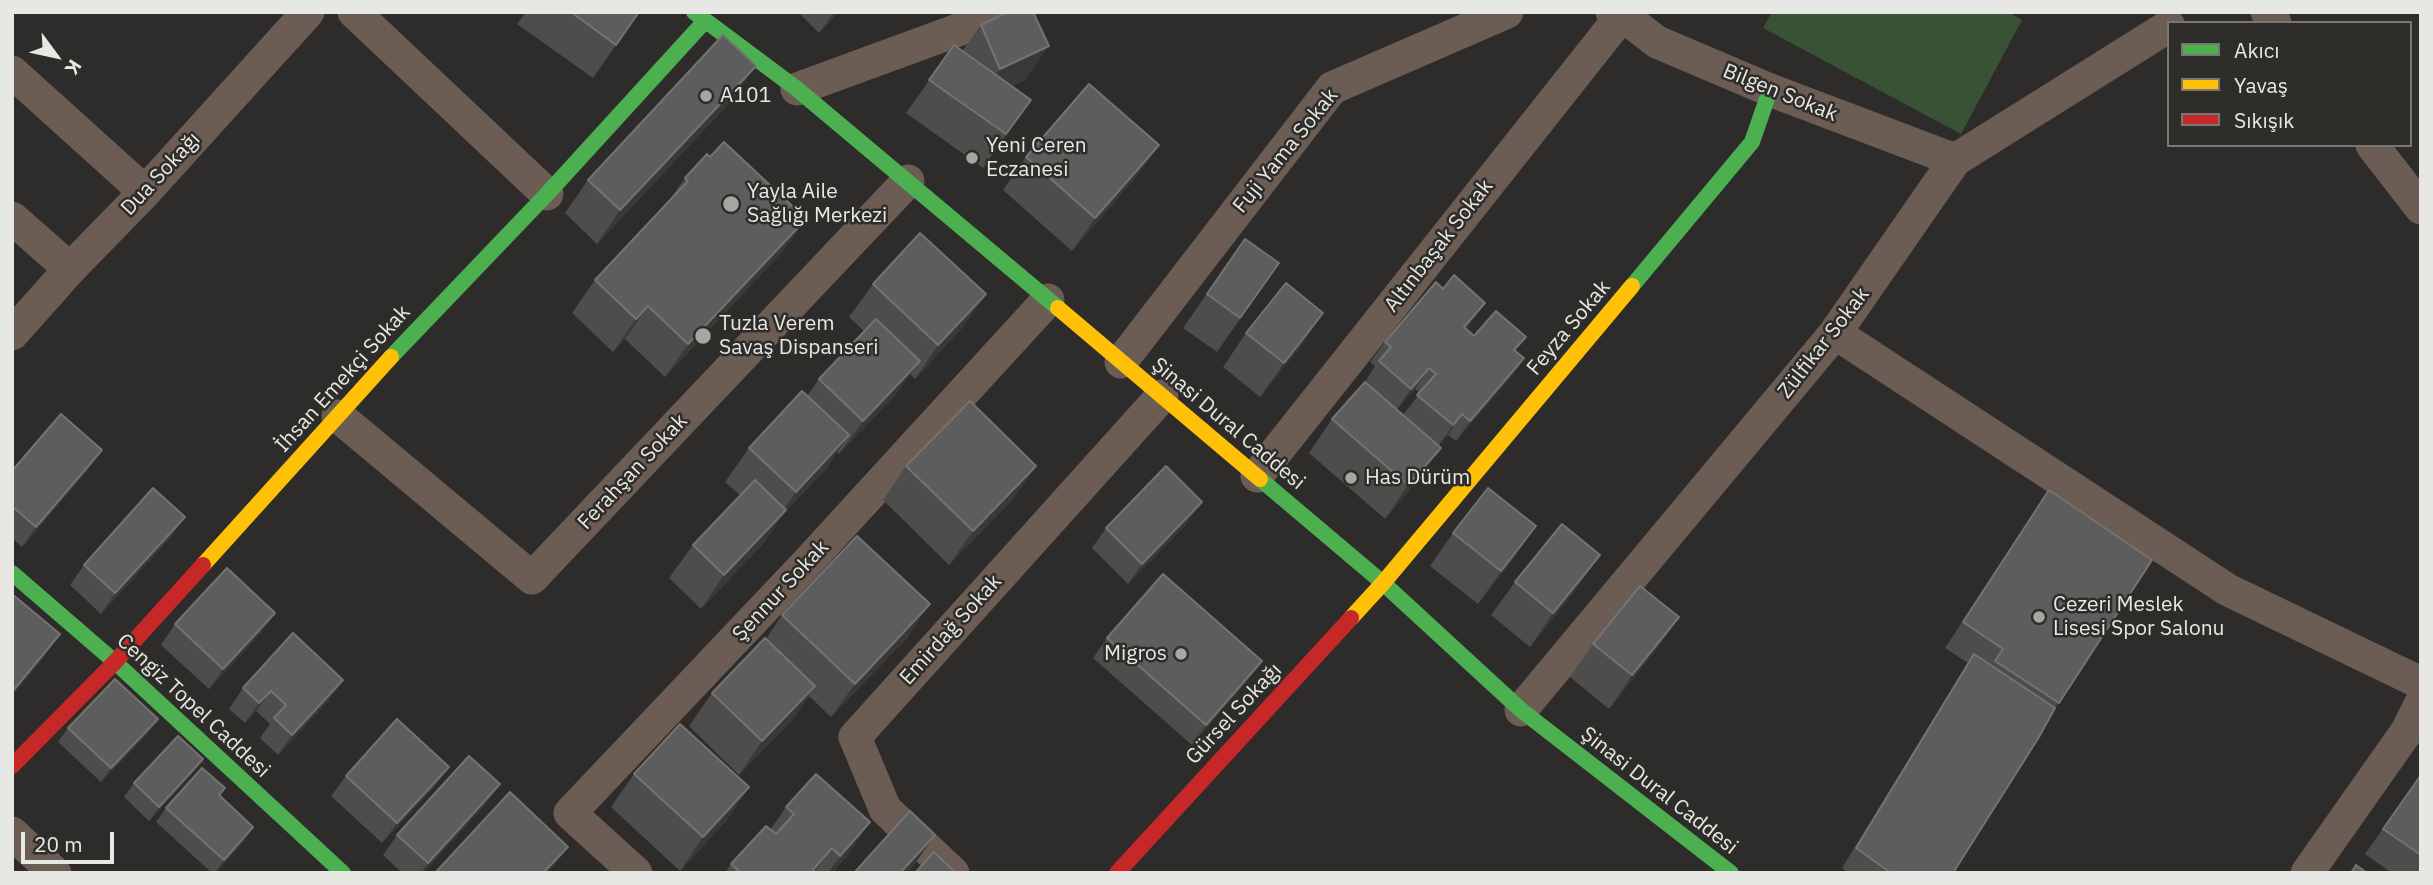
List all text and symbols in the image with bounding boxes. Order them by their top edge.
north arrow [21,21,91,91]
legend [2167,21,2412,147]
text: Akıcı [2234,36,2280,64]
text: K [60,55,87,80]
street label: Bilgen Sokak [1719,59,1841,127]
text: Yavaş [2234,71,2288,99]
place label: A101 [720,83,771,109]
street label: Fuji Yama Sokak [1228,84,1344,218]
marker: A101 [698,88,714,104]
text: Sıkışık [2234,106,2294,134]
street label: Dua Sokağı [116,127,206,221]
place label: Yeni Ceren Eczanesi [986,133,1087,183]
marker: Yeni Ceren Eczanesi [964,150,980,166]
street label: Altınbaşak Sokak [1379,175,1499,317]
place label: Yayla Aile Sağlığı Merkezi [747,179,887,229]
marker: Yayla Aile Sağlığı Merkezi [721,194,741,214]
street label: Feyza Sokak [1522,275,1616,381]
street label: Zülfikar Sokak [1773,283,1875,403]
street label: İhsan Emekçi Sokak [270,300,416,458]
place label: Tuzla Verem Savaş Dispanseri [719,311,878,361]
marker: Tuzla Verem Savaş Dispanseri [693,326,713,346]
street label: Şinasi Dural Caddesi [1146,353,1310,495]
street label: Ferahşan Sokak [573,409,693,535]
place label: Has Dürüm [1365,465,1470,491]
marker: Has Dürüm [1343,470,1359,486]
street label: Şennur Sokak [728,535,834,647]
street label: Emirdağ Sokak [895,570,1007,690]
place label: Cezeri Meslek Lisesi Spor Salonu [2053,592,2225,642]
marker: Cezeri Meslek Lisesi Spor Salonu [2031,609,2047,625]
street label: Cengiz Topel Caddesi [111,629,275,783]
place label: Migros [1104,641,1167,667]
marker: Migros [1173,646,1189,662]
street label: Gürsel Sokağı [1181,658,1287,770]
street label: Şinasi Dural Caddesi [1576,722,1742,860]
scale bar [24,818,117,862]
text: 20 m [34,830,83,858]

